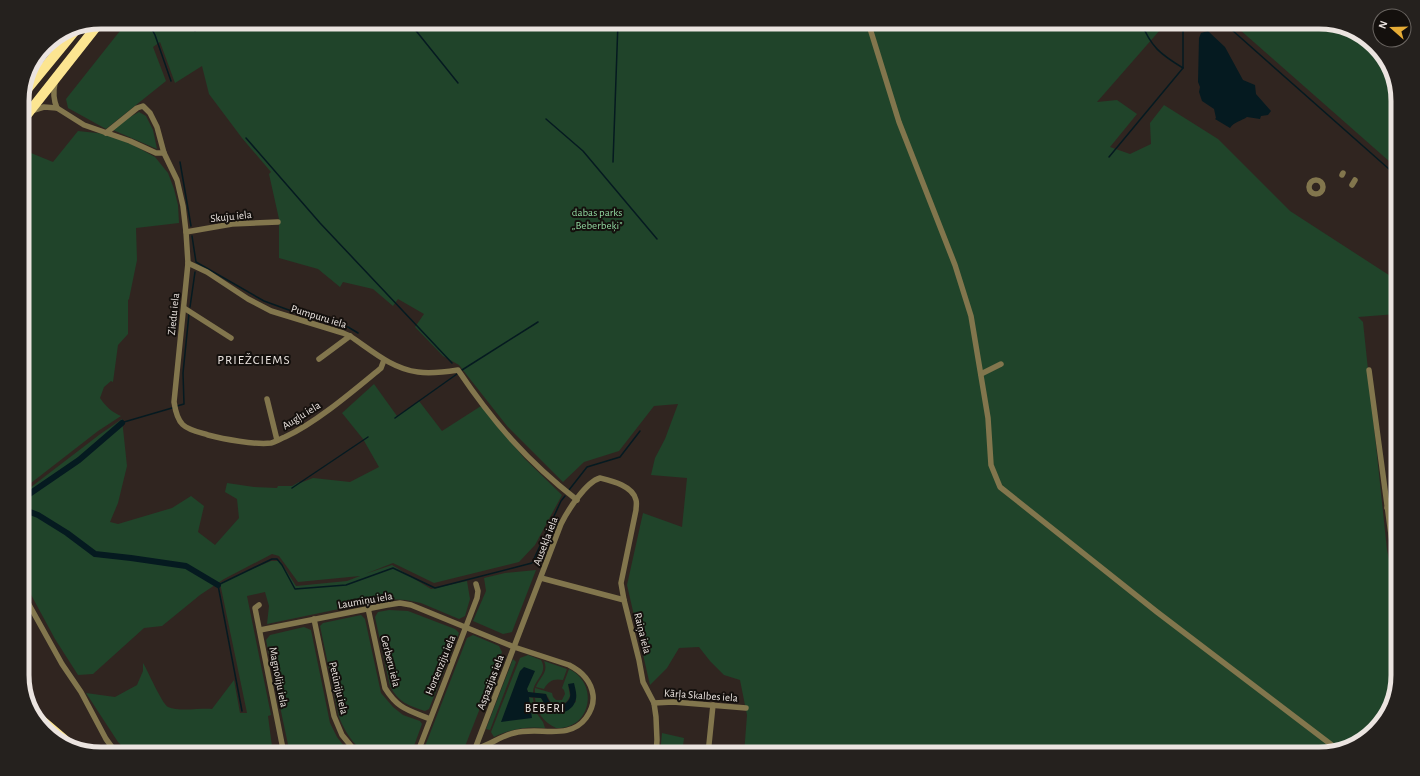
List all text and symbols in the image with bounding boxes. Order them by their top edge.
north arrow [1372,8,1412,48]
text: N [1377,19,1390,30]
park label: dabas parks „Beberbeķi” [572,207,622,232]
street label: Skuju iela [210,209,252,224]
street label: Ziedu iela [166,292,181,336]
street label: Pumpuru iela [290,303,348,330]
district label: PRIEŽCIEMS [217,353,291,367]
street label: Augļu iela [280,399,323,432]
street label: Ausekļa iela [531,515,561,567]
street label: Laumiņu iela [337,590,393,612]
street label: Raiņa iela [631,612,653,655]
street label: Gerberu iela [379,634,402,688]
street label: Hortenziju iela [424,634,457,697]
street label: Magnoliju iela [267,646,290,708]
street label: Aspazijas iela [475,653,506,711]
street label: Petūniju iela [327,661,350,715]
street label: Kārļa Skalbes iela [664,687,738,705]
district label: BEBERI [525,702,565,714]

